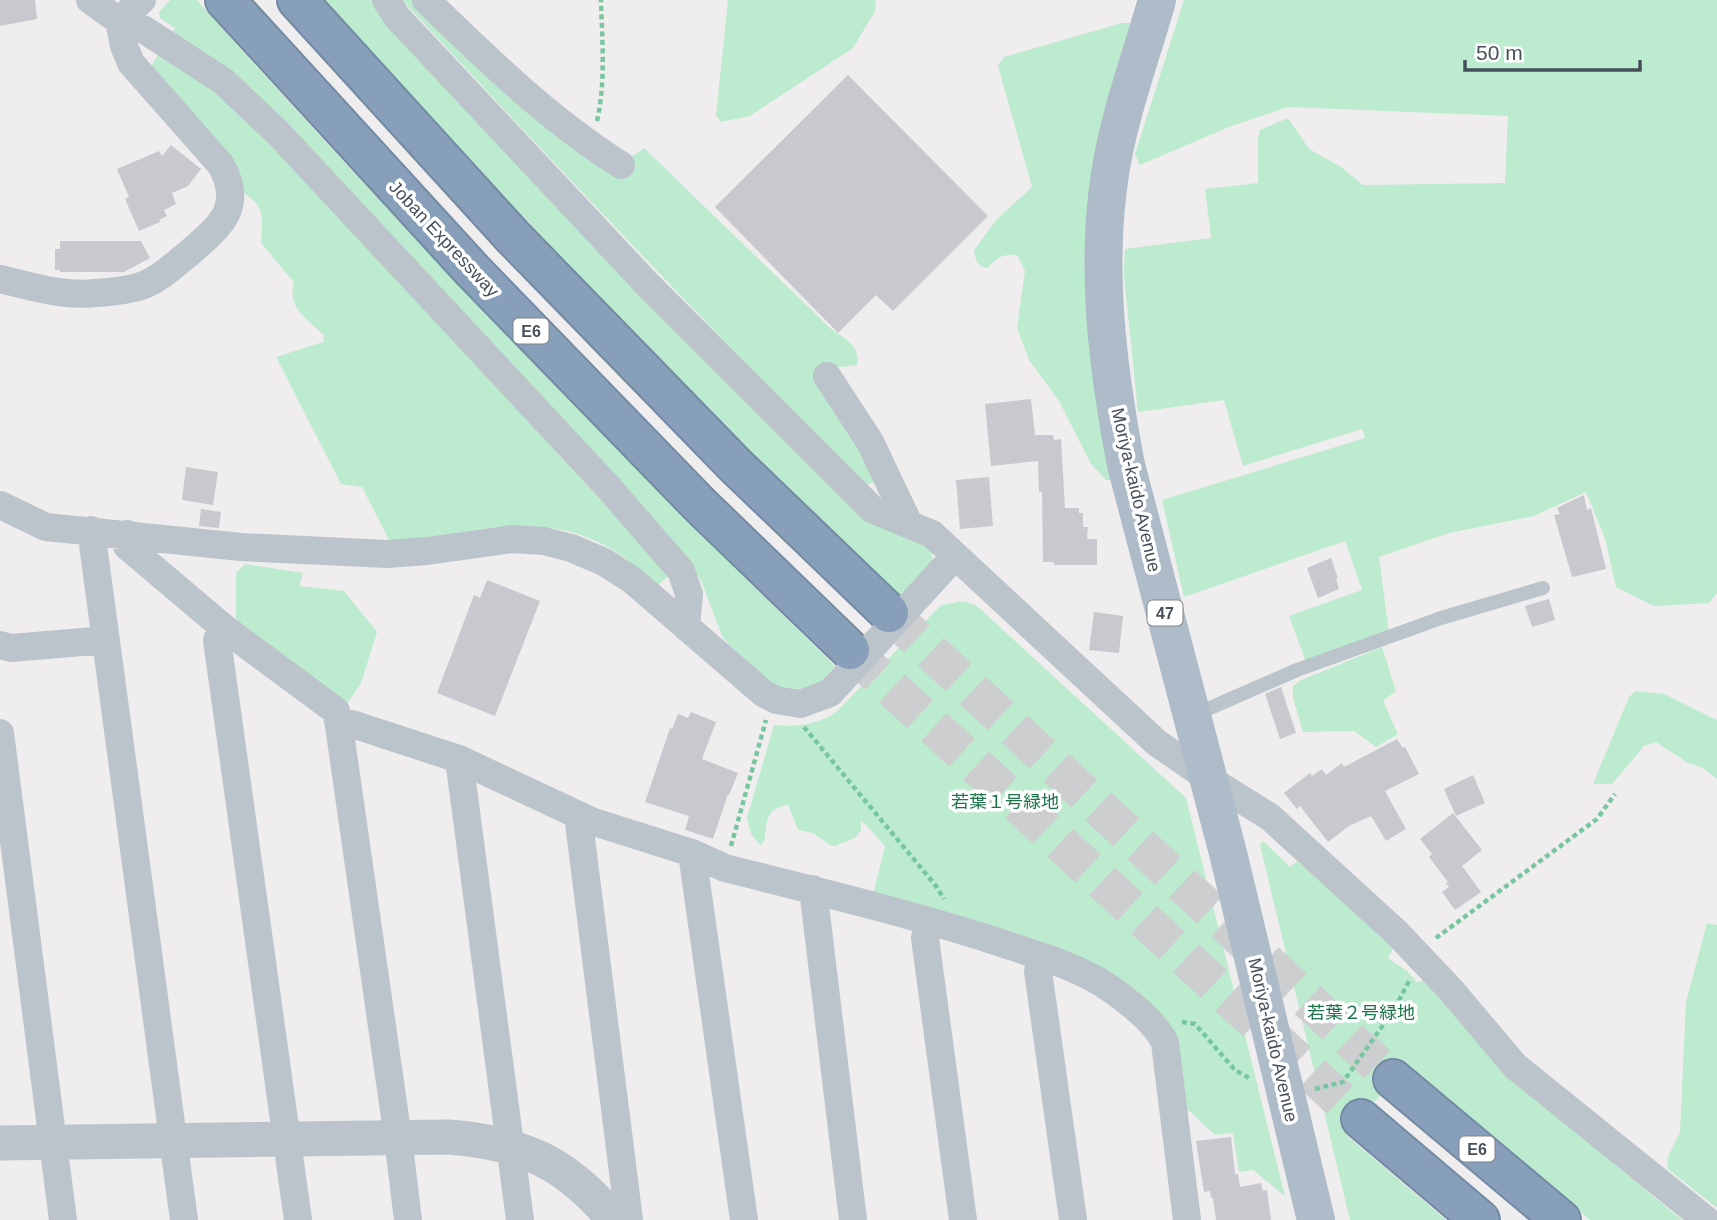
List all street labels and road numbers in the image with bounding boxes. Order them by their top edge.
street label: Joban Expressway [385,177,503,301]
road number: E6 [514,318,548,344]
street label: Moriya-kaido Avenue [1107,406,1165,574]
road number: 47 [1148,600,1182,626]
street label: Moriya-kaido Avenue [1244,956,1302,1124]
road number: E6 [1460,1136,1494,1162]

